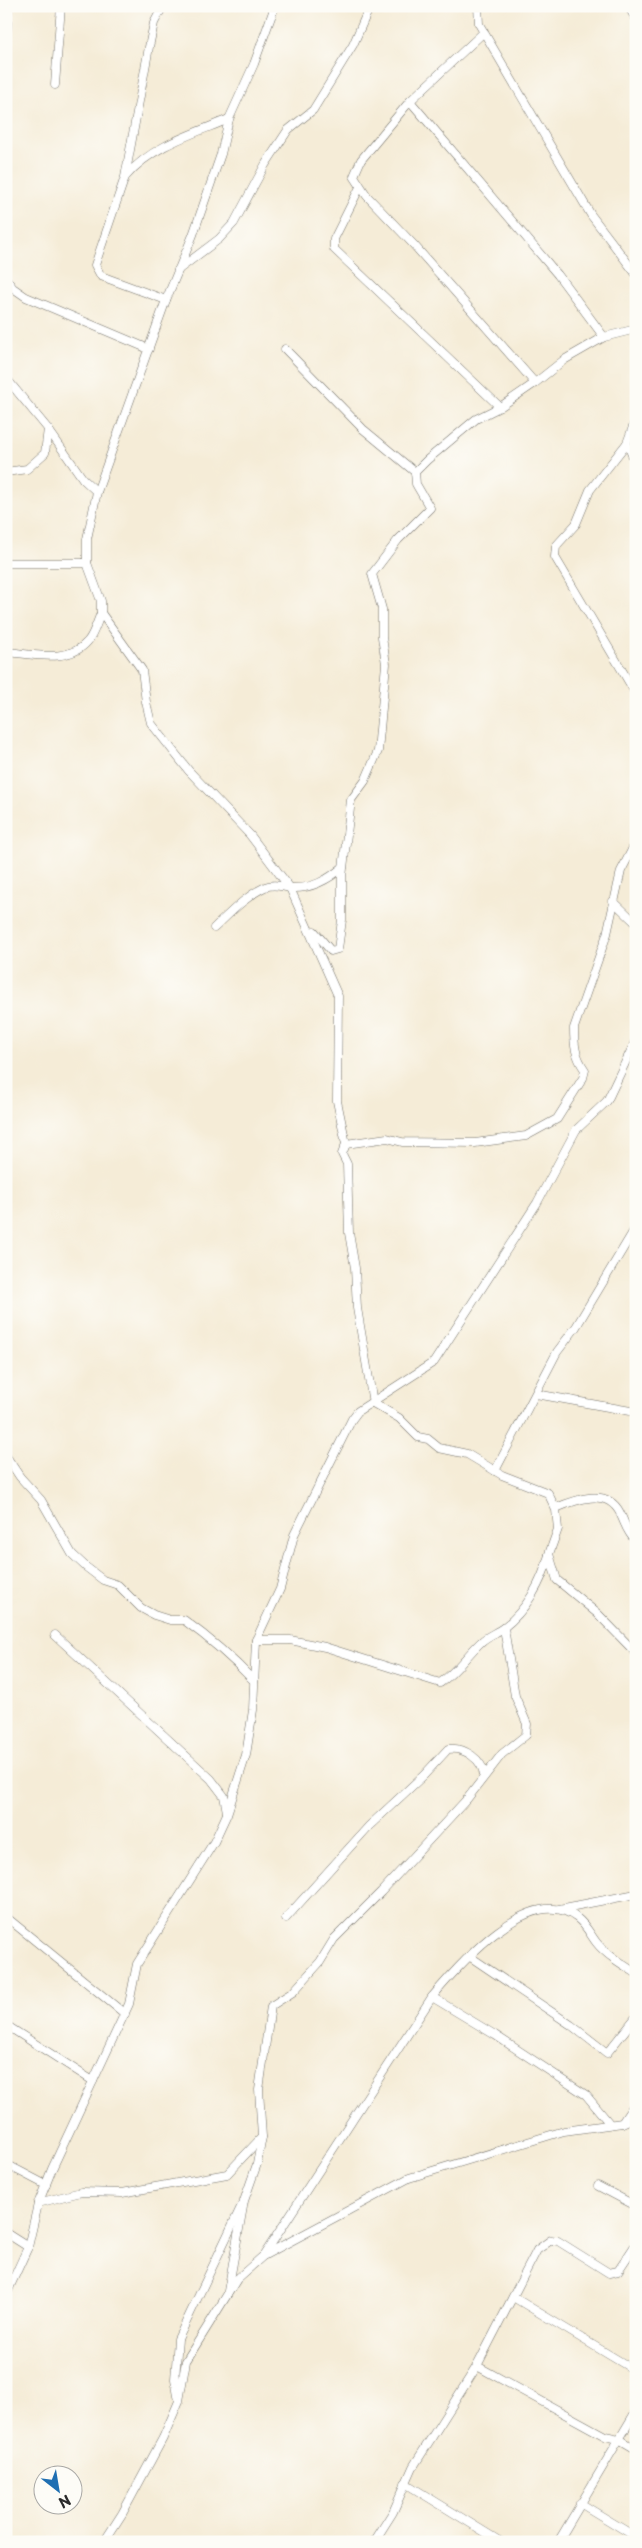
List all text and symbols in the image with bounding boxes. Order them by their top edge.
north arrow [32,2466,82,2516]
text: N [55,2490,75,2513]

